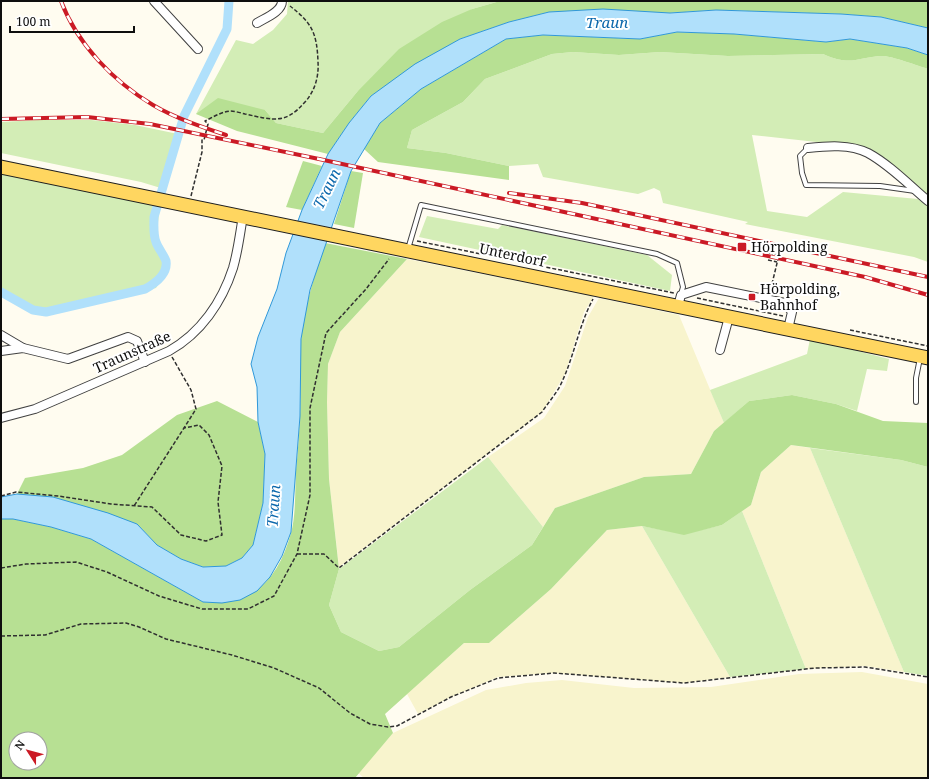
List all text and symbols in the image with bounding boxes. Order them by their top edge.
scale bar [10,8,134,34]
water label: Traun [586,12,628,32]
text: 100 m [16,13,51,30]
water label: Traun [308,165,344,212]
place label: Hörpolding [751,237,828,256]
street label: Unterdorf [478,238,548,271]
marker: Hörpolding [736,241,748,253]
place label: Hörpolding, Bahnhof [760,279,840,314]
marker: Hörpolding, Bahnhof [747,292,757,302]
street label: Traunstraße [90,326,173,377]
water label: Traun [262,484,284,528]
north arrow [8,731,48,771]
text: N [11,737,28,753]

